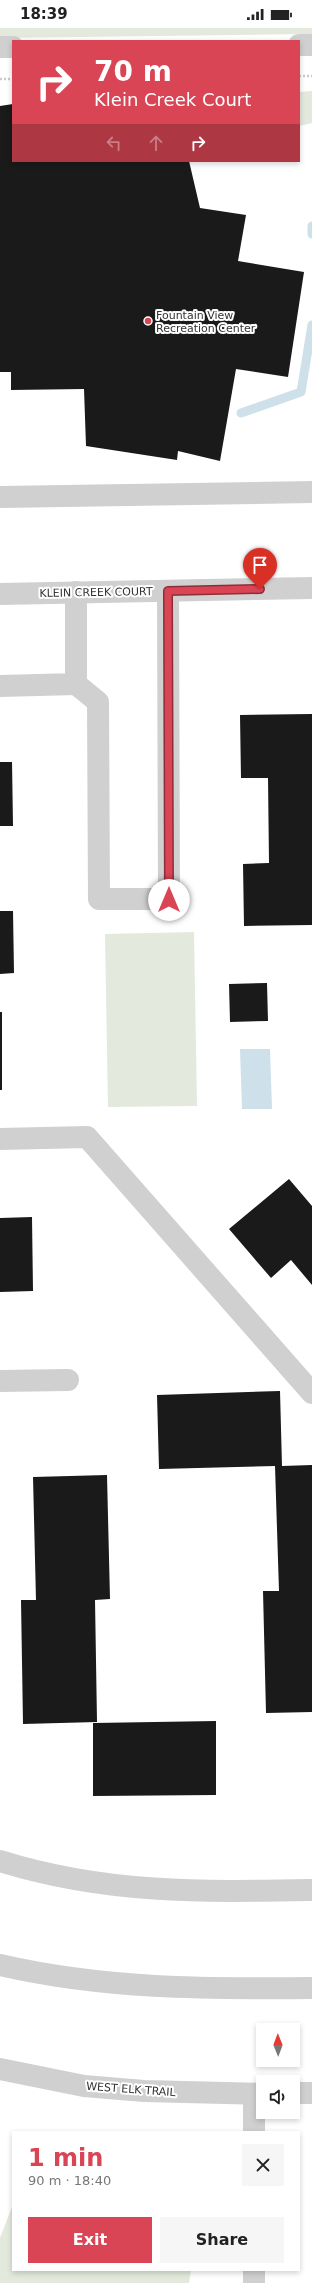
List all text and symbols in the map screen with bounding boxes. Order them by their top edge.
text: 18:39 [20,5,68,23]
text: 70 m [94,55,172,88]
icon: right [28,56,80,108]
text: Klein Creek Court [94,89,251,110]
icon: left [103,132,125,154]
icon: ahead [145,132,167,154]
icon: right [187,132,209,154]
place label: Fountain View Recreation Center [156,309,256,335]
marker: Fountain View Recreation Center [143,316,153,326]
pin [243,548,277,589]
icon: arrive [249,554,271,576]
street label: KLEIN CREEK COURT [39,585,153,600]
position arrow [148,879,190,921]
north arrow [256,2023,300,2067]
map controls [256,2023,300,2119]
button: sound [256,2075,300,2119]
street label: WEST ELK TRAIL [86,2080,177,2099]
text: 1 min [28,2144,103,2172]
button: close [242,2144,284,2186]
text: 90 m · 18:40 [28,2173,111,2188]
button: Exit [28,2217,152,2263]
button: Share [160,2217,284,2263]

